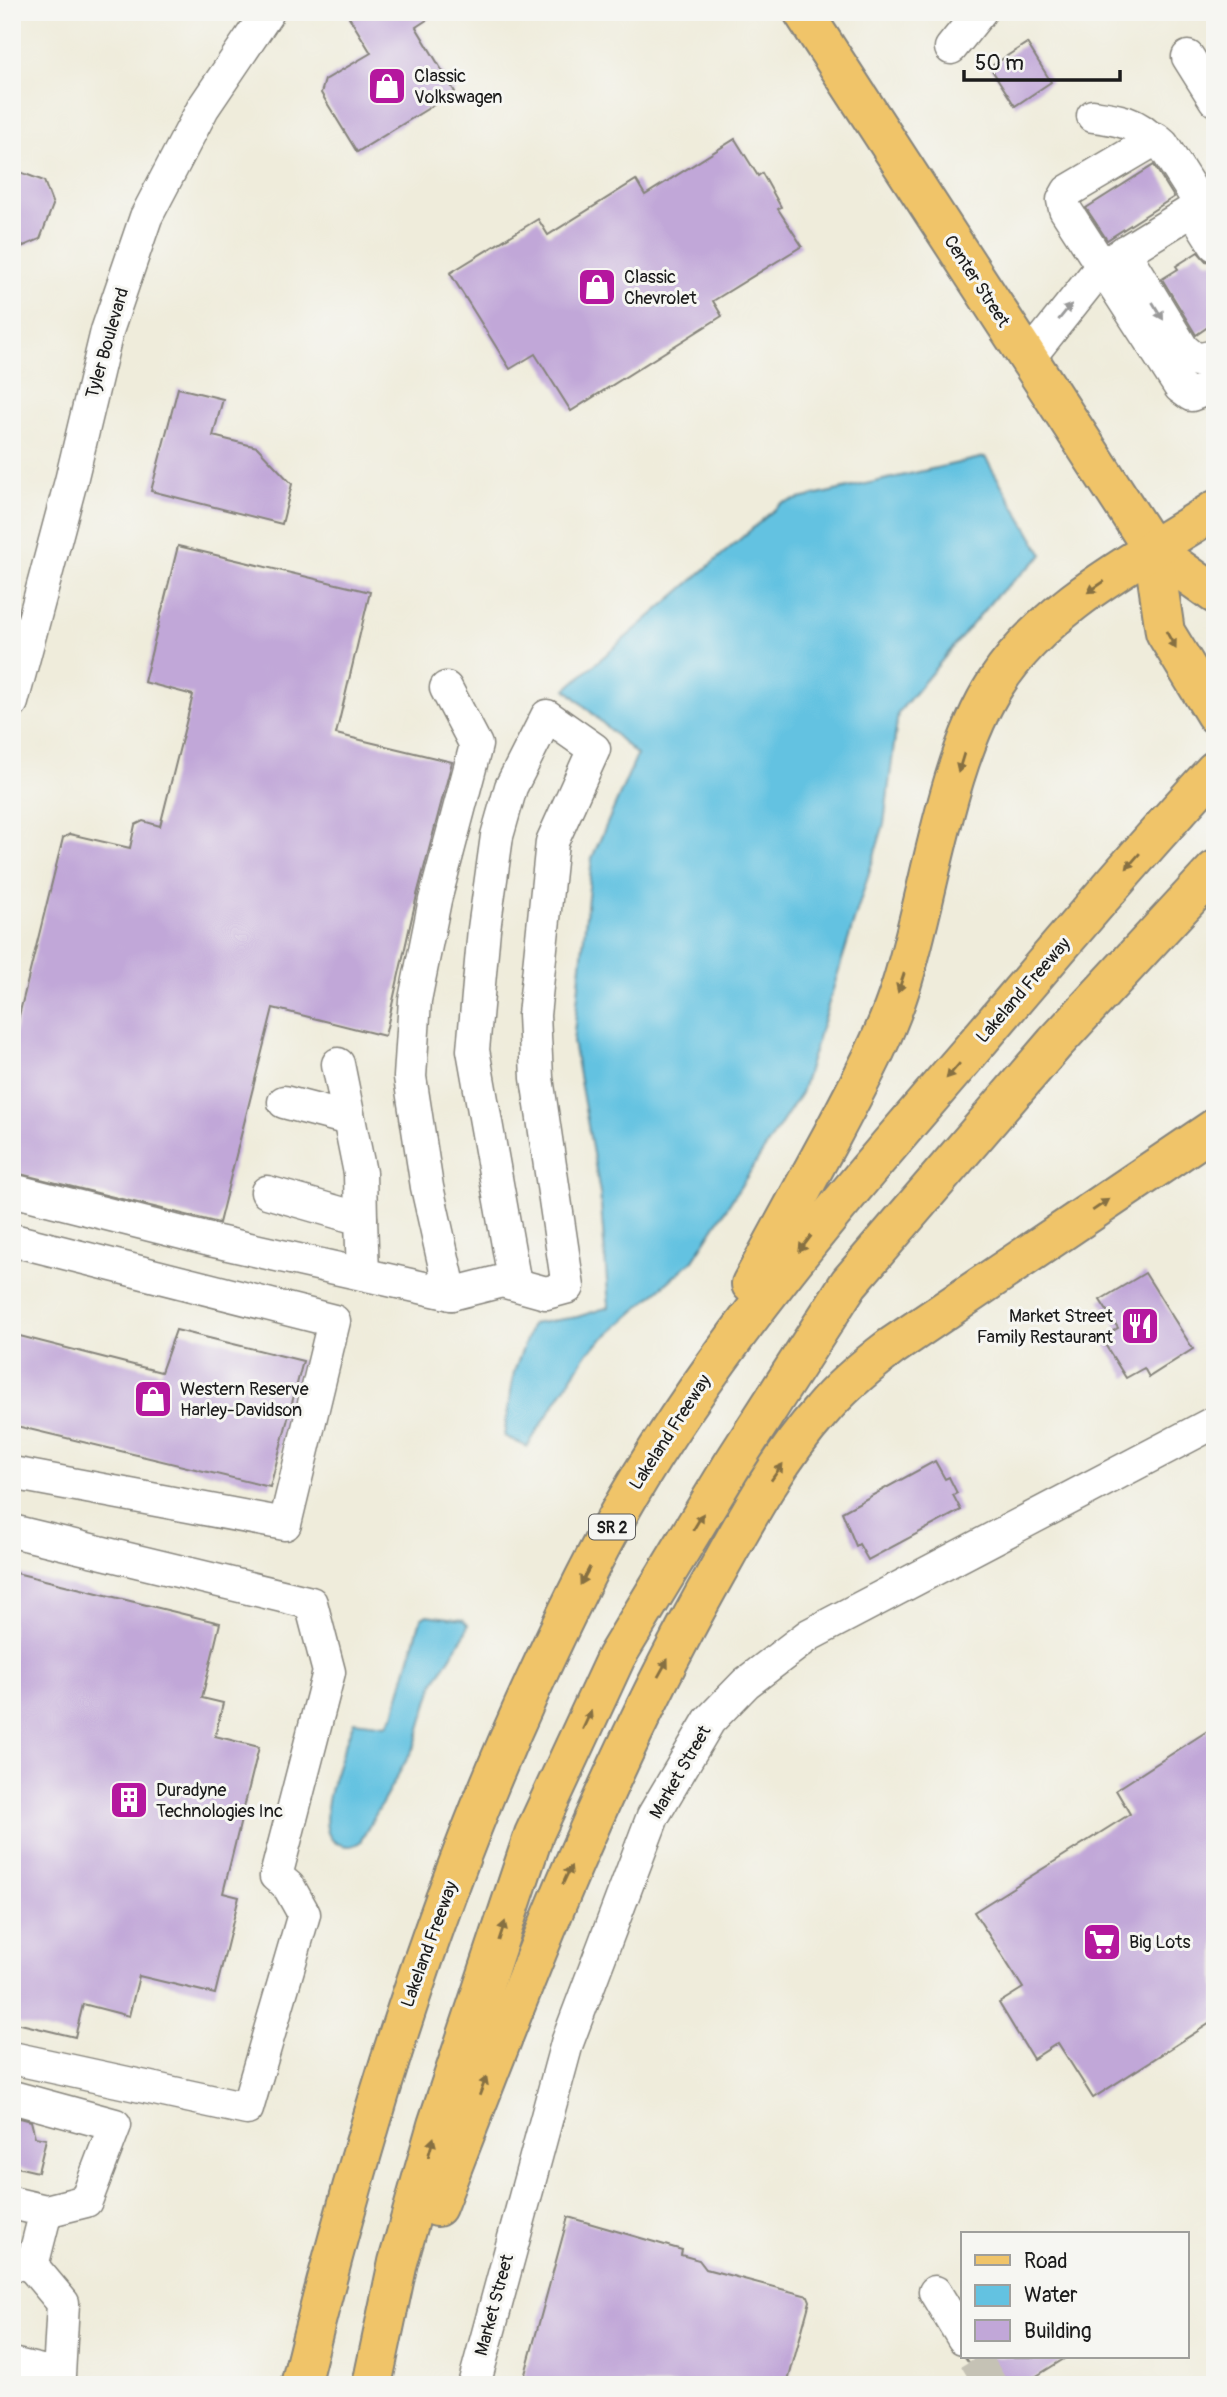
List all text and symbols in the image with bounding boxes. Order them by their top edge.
scale bar [964,38,1120,82]
text: 50 m [975,50,1024,77]
shop icon: Classic Volkswagen [366,65,408,107]
place label: Classic Volkswagen [414,65,503,109]
street label: Center Street [938,231,1015,332]
shop icon: Classic Chevrolet [576,266,618,308]
place label: Classic Chevrolet [624,266,697,310]
street label: Tyler Boulevard [81,285,134,401]
one-way arrow [1152,302,1165,321]
one-way arrow [1057,304,1072,321]
one-way arrow [1086,581,1106,594]
one-way arrow [1165,630,1176,650]
one-way arrow [955,753,966,774]
one-way arrow [1126,853,1141,870]
street label: Lakeland Freeway [971,932,1076,1048]
one-way arrow [896,973,906,994]
one-way arrow [946,1062,961,1079]
one-way arrow [1092,1198,1110,1212]
one-way arrow [799,1235,813,1253]
place label: Market Street Family Restaurant [977,1305,1114,1349]
restaurant icon: Market Street Family Restaurant [1119,1305,1161,1347]
street label: Lakeland Freeway [625,1370,716,1494]
shop icon: Western Reserve Harley-Davidson [132,1378,174,1420]
place label: Western Reserve Harley-Davidson [180,1378,309,1422]
one-way arrow [770,1463,784,1481]
one-way arrow [692,1512,705,1531]
road number: SR 2 [589,1514,635,1540]
one-way arrow [580,1566,591,1586]
one-way arrow [657,1659,669,1678]
one-way arrow [581,1710,593,1730]
street label: Market Street [644,1721,717,1823]
building icon: Duradyne Technologies Inc [108,1779,150,1821]
place label: Duradyne Technologies Inc [156,1779,283,1823]
one-way arrow [561,1865,573,1885]
street label: Lakeland Freeway [396,1878,463,2010]
one-way arrow [497,1920,508,1941]
supermarket icon: Big Lots [1081,1921,1123,1963]
place label: Big Lots [1129,1931,1190,1954]
one-way arrow [478,2076,489,2097]
one-way arrow [426,2136,436,2157]
legend [961,2232,1188,2358]
text: Road [1024,2248,1068,2275]
street label: Market Street [470,2251,519,2358]
text: Water [1024,2282,1078,2309]
text: Building [1024,2318,1091,2345]

